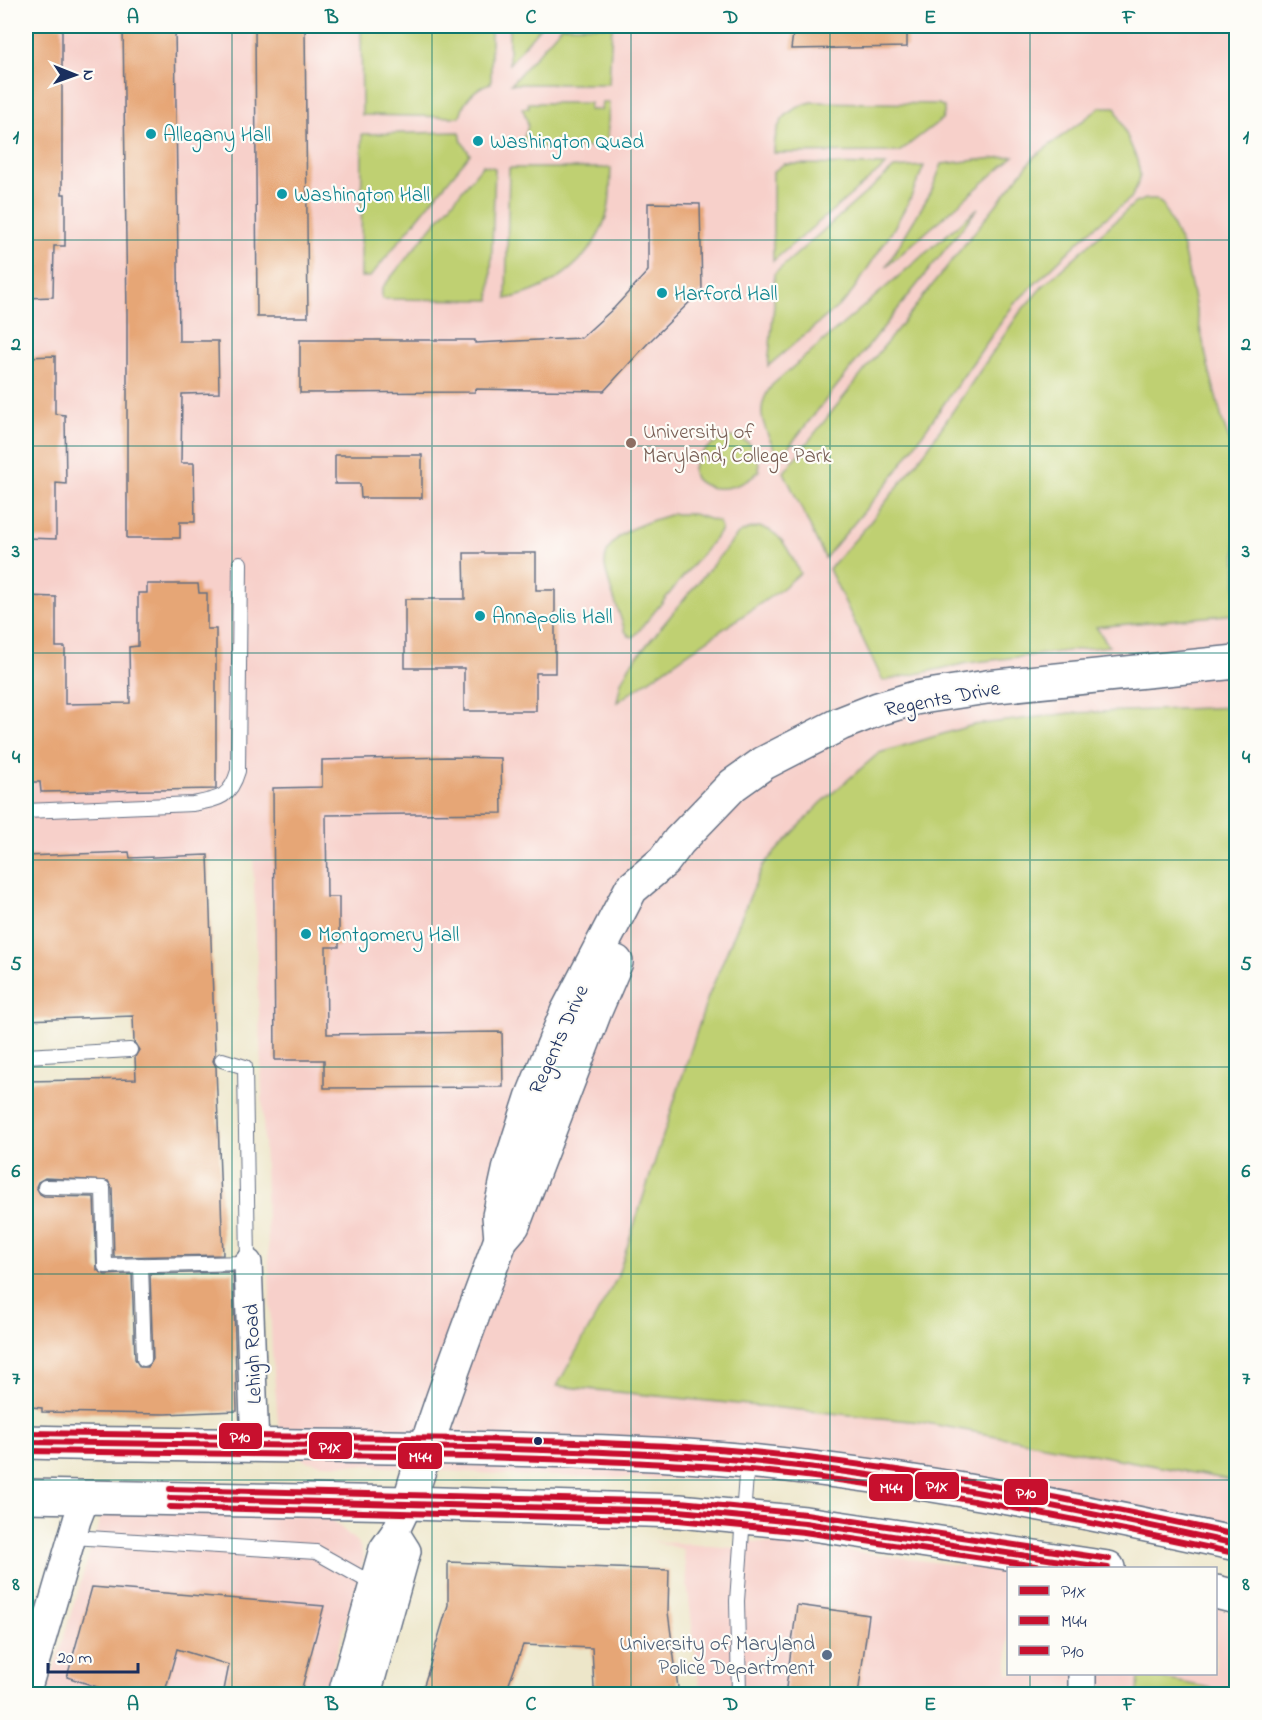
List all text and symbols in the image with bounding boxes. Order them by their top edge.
text: A [127,4,139,33]
text: B [324,4,339,33]
text: C [526,4,537,33]
text: D [723,4,738,33]
text: E [924,4,936,33]
text: F [1122,4,1136,33]
north arrow [45,45,105,105]
text: N [76,70,100,81]
place label: Allegany Hall [163,121,271,153]
text: 1 [13,124,20,153]
text: 1 [1243,124,1250,153]
marker: Allegany Hall [144,127,158,141]
place label: Washington Quad [490,128,644,160]
marker: Washington Quad [471,134,485,148]
place label: Washington Hall [294,181,430,213]
marker: Washington Hall [275,187,289,201]
place label: Harford Hall [674,280,778,310]
marker: Harford Hall [655,286,669,300]
text: 2 [10,331,21,360]
text: 2 [1240,331,1251,360]
place label: University of Maryland, College Park [643,418,832,474]
marker: University of Maryland, College Park [624,436,638,450]
text: 3 [11,538,20,567]
text: 3 [1241,538,1250,567]
place label: Annapolis Hall [492,603,613,633]
marker: Annapolis Hall [473,609,487,623]
street label: Regents Drive [882,674,1004,728]
text: 4 [12,744,21,773]
text: 4 [1242,744,1251,773]
place label: Montgomery Hall [318,921,459,953]
marker: Montgomery Hall [299,927,313,941]
text: 5 [10,951,22,980]
text: 5 [1240,951,1252,980]
street label: Regents Drive [522,980,599,1100]
text: 6 [12,1158,21,1187]
text: 6 [1242,1158,1251,1187]
street label: Lehigh Road [237,1303,273,1405]
text: 7 [12,1365,21,1394]
text: 7 [1242,1365,1251,1394]
line badge: P10 [218,1422,263,1450]
text: P10 [230,1426,250,1450]
line badge: P1X [308,1431,353,1460]
unlabelled marker [532,1435,544,1447]
text: P1X [319,1436,342,1460]
line badge: M44 [397,1442,443,1470]
text: M44 [409,1446,432,1470]
line badge: P1X [914,1471,960,1500]
line badge: M44 [868,1473,914,1502]
text: P1X [926,1475,949,1499]
text: M44 [880,1477,903,1501]
line badge: P10 [1003,1478,1049,1506]
text: P10 [1016,1482,1036,1506]
legend [1007,1567,1217,1675]
text: 8 [11,1571,20,1600]
text: 8 [1241,1571,1250,1600]
text: P1X [1061,1580,1086,1606]
text: M44 [1061,1610,1087,1636]
place label: University of Maryland Police Department [619,1630,815,1684]
scale bar [48,1636,138,1674]
text: P10 [1061,1640,1084,1666]
text: 20 m [57,1646,92,1672]
marker: University of Maryland Police Department [820,1648,834,1662]
text: A [127,1691,139,1720]
text: B [324,1691,339,1720]
text: C [526,1691,537,1720]
text: D [723,1691,738,1720]
text: E [924,1691,936,1720]
text: F [1122,1691,1136,1720]

